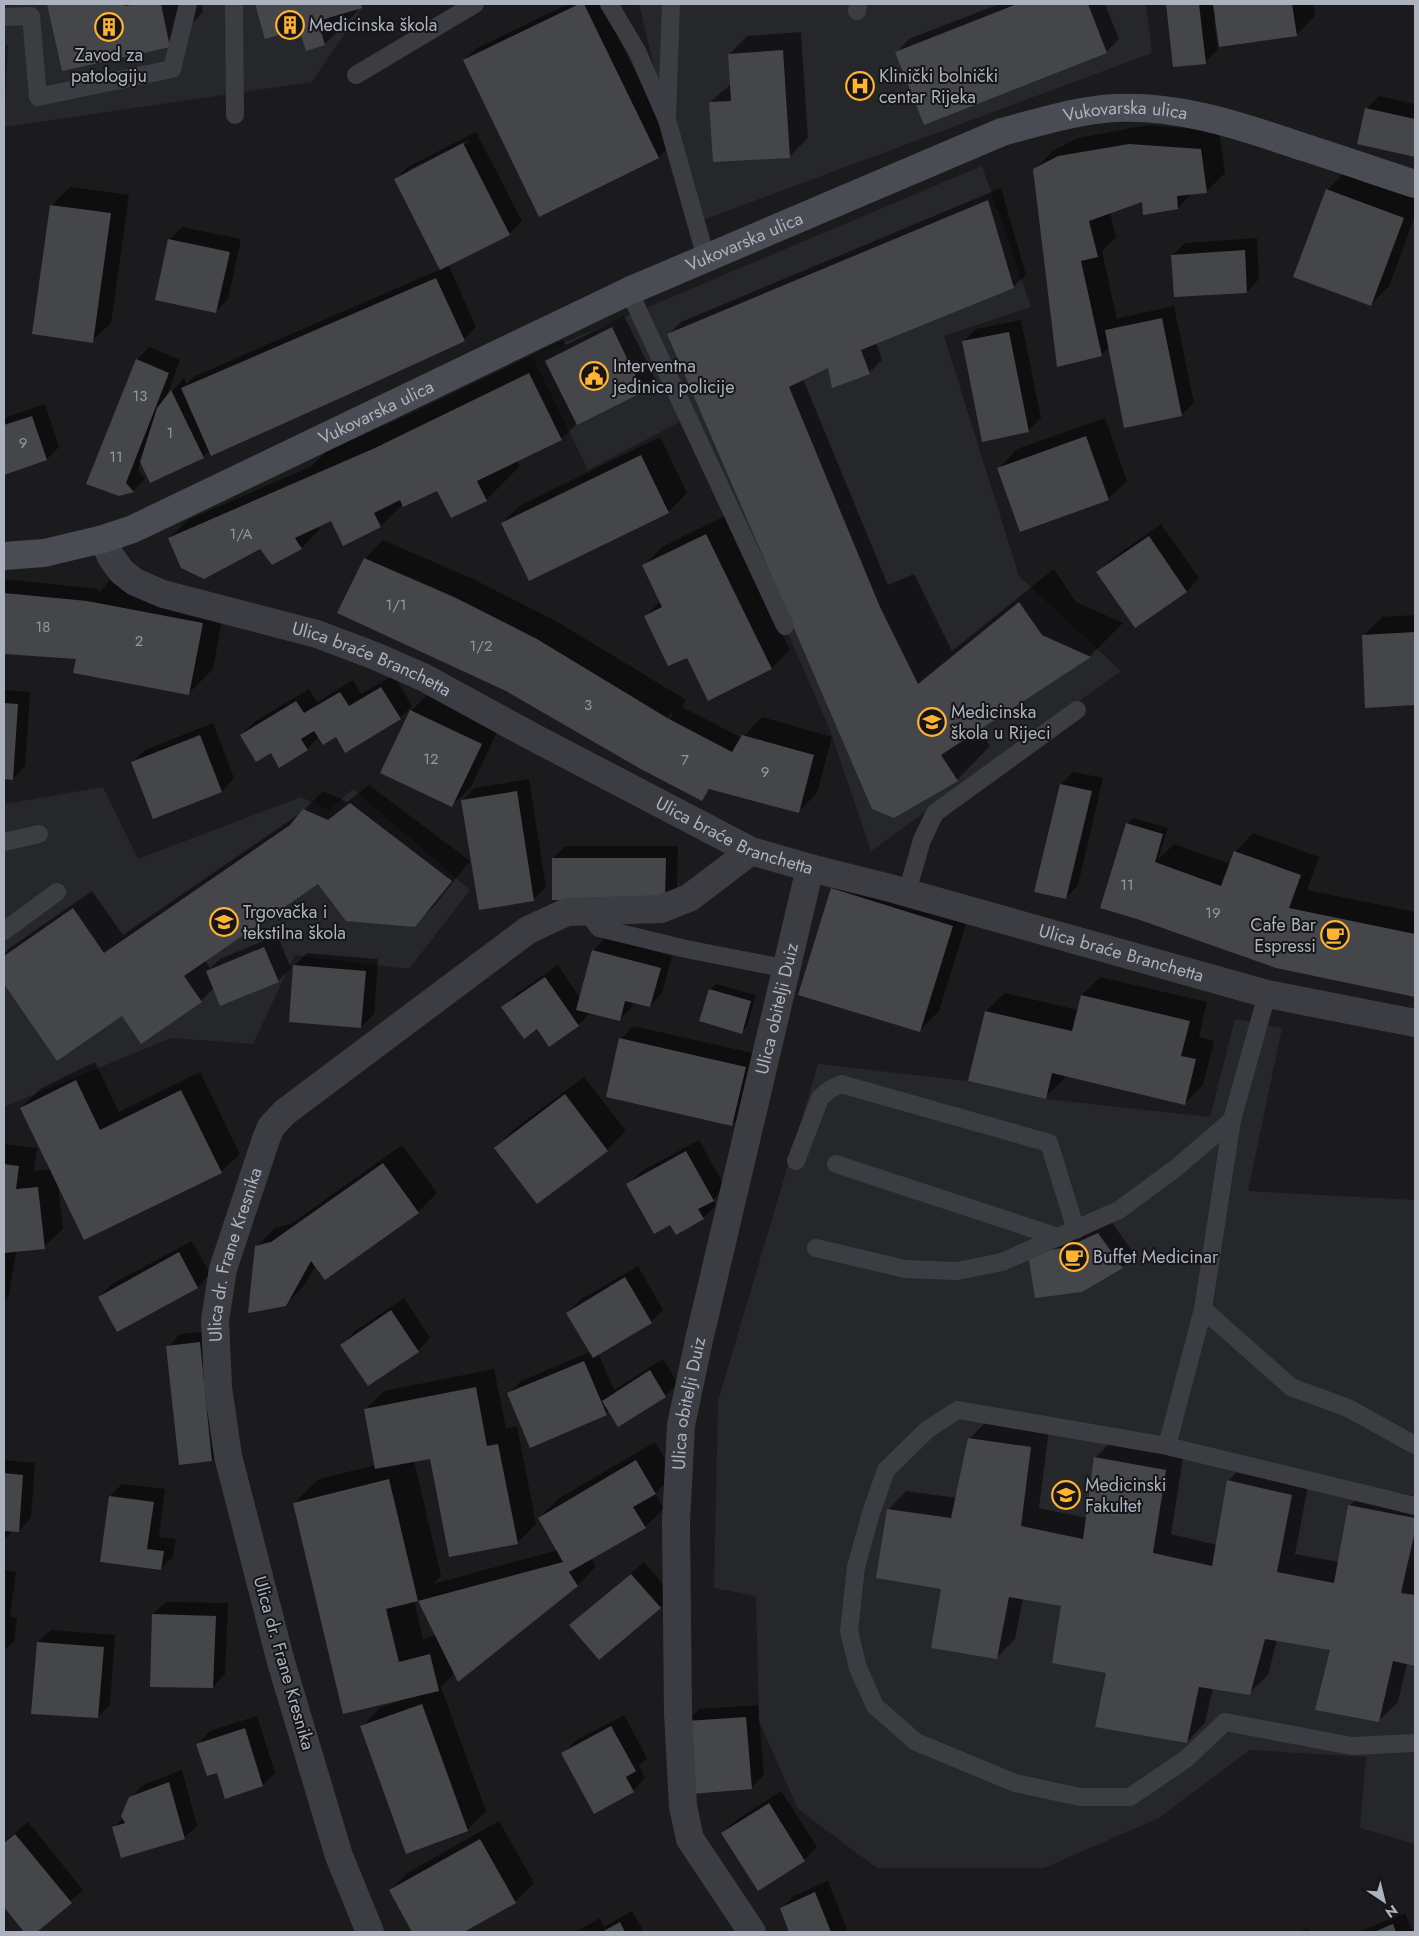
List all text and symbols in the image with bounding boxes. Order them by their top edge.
building icon: Medicinska škola [275,10,305,40]
building icon: Zavod za patologiju [94,12,124,42]
place label: Medicinska škola [309,12,437,38]
place label: Zavod za patologiju [71,42,147,89]
place label: Klinički bolnički centar Rijeka [879,63,998,110]
hospital icon: Klinički bolnički centar Rijeka [845,71,875,101]
street label: Vukovarska ulica [1061,95,1190,129]
street label: Vukovarska ulica [682,205,807,278]
place label: Interventna jedinica policije [611,353,734,400]
public building icon: Interventna jedinica policije [579,361,609,391]
street label: Vukovarska ulica [314,374,438,451]
house number: 13 [133,385,147,407]
house number: 1 [167,422,173,444]
house number: 9 [19,432,27,454]
house number: 11 [109,446,123,468]
house number: 1/A [230,523,253,545]
house number: 1/1 [385,594,407,616]
street label: Ulica braće Branchetta [289,615,456,703]
house number: 18 [36,616,50,638]
house number: 2 [135,630,143,652]
house number: 1/2 [469,635,493,657]
house number: 3 [584,694,592,716]
place label: Medicinska škola u Rijeci [951,699,1051,746]
school or university icon: Medicinska škola u Rijeci [917,707,947,737]
house number: 12 [423,748,439,770]
house number: 7 [681,749,689,771]
house number: 9 [761,761,769,783]
street label: Ulica braće Branchetta [651,790,816,881]
house number: 11 [1120,874,1134,896]
place label: Trgovačka i tekstilna škola [243,899,346,946]
house number: 19 [1205,902,1221,924]
school or university icon: Trgovačka i tekstilna škola [209,907,239,937]
place label: Cafe Bar Espressi [1250,912,1317,959]
street label: Ulica braće Branchetta [1036,917,1207,989]
cafe icon: Cafe Bar Espressi [1320,920,1350,950]
street label: Ulica obitelji Duiz [749,940,805,1077]
street label: Ulica dr. Frane Kresnika [202,1164,269,1343]
cafe icon: Buffet Medicinar [1059,1242,1089,1272]
place label: Buffet Medicinar [1093,1244,1219,1270]
street label: Ulica obitelji Duiz [666,1334,712,1471]
place label: Medicinski Fakultet [1085,1472,1166,1519]
school or university icon: Medicinski Fakultet [1051,1480,1081,1510]
street label: Ulica dr. Frane Kresnika [247,1573,321,1753]
north arrow [1359,1876,1409,1926]
text: N [1381,1900,1402,1923]

